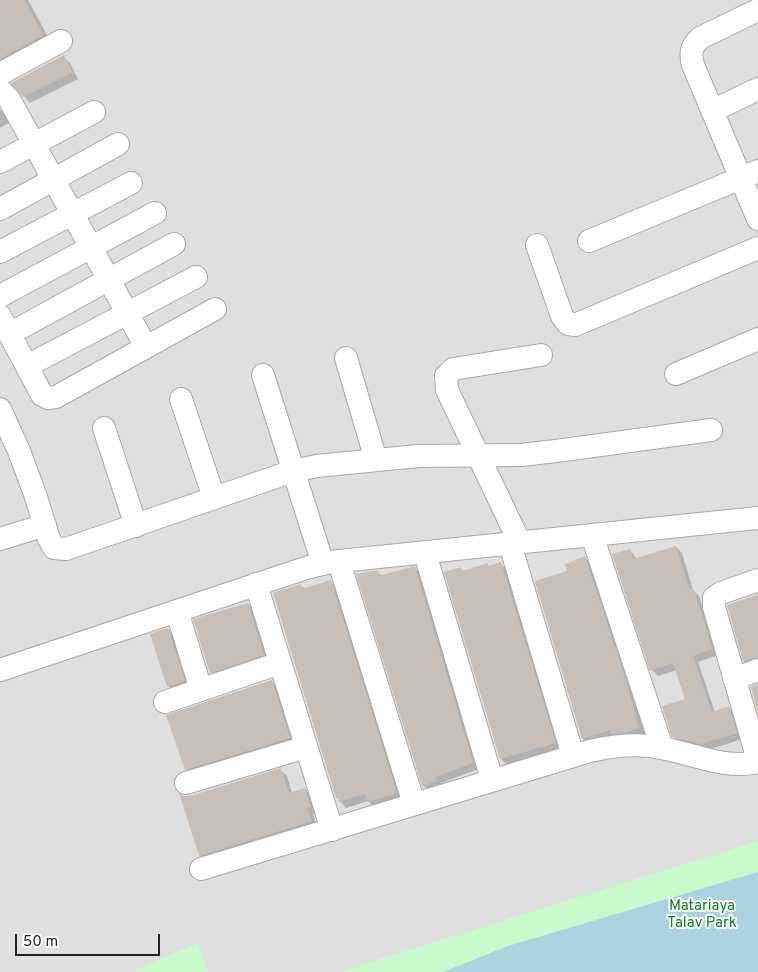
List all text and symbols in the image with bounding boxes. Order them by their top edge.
park label: Matariaya Talav Park [667,898,737,933]
scale bar [18,924,162,956]
text: 50 m [23,933,58,952]

